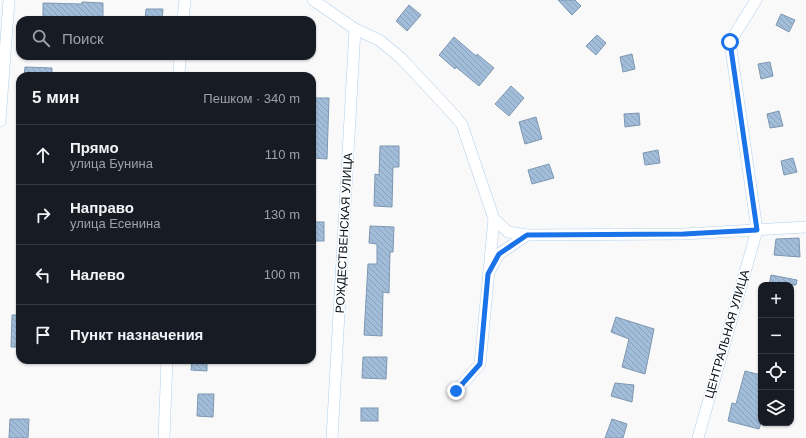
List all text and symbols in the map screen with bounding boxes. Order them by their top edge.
search box [16,16,316,60]
icon: search [30,27,52,49]
text: Поиск [62,30,104,47]
route start [721,33,739,51]
text: 5 мин [32,88,79,107]
text: Пешком · 340 m [203,91,300,106]
text: Прямо [70,139,119,156]
icon: ahead [32,144,54,166]
text: 110 m [265,147,300,162]
street label: РОЖДЕСТВЕНСКАЯ УЛИЦА [333,152,355,314]
text: улица Бунина [70,156,153,171]
text: Направо [70,199,134,216]
icon: right [32,204,54,226]
text: 130 m [264,207,300,222]
text: улица Есенина [70,216,160,231]
icon: left [32,264,54,286]
text: Налево [70,266,125,283]
text: 100 m [264,267,300,282]
street label: ЦЕНТРАЛЬНАЯ УЛИЦА [702,268,752,400]
map controls [758,282,794,426]
button: + [758,282,794,318]
button: − [758,318,794,354]
icon: arrive [32,324,54,346]
text: Пункт назначения [70,326,203,343]
button: locate [758,354,794,390]
route end [447,382,465,400]
button: layers [758,390,794,426]

